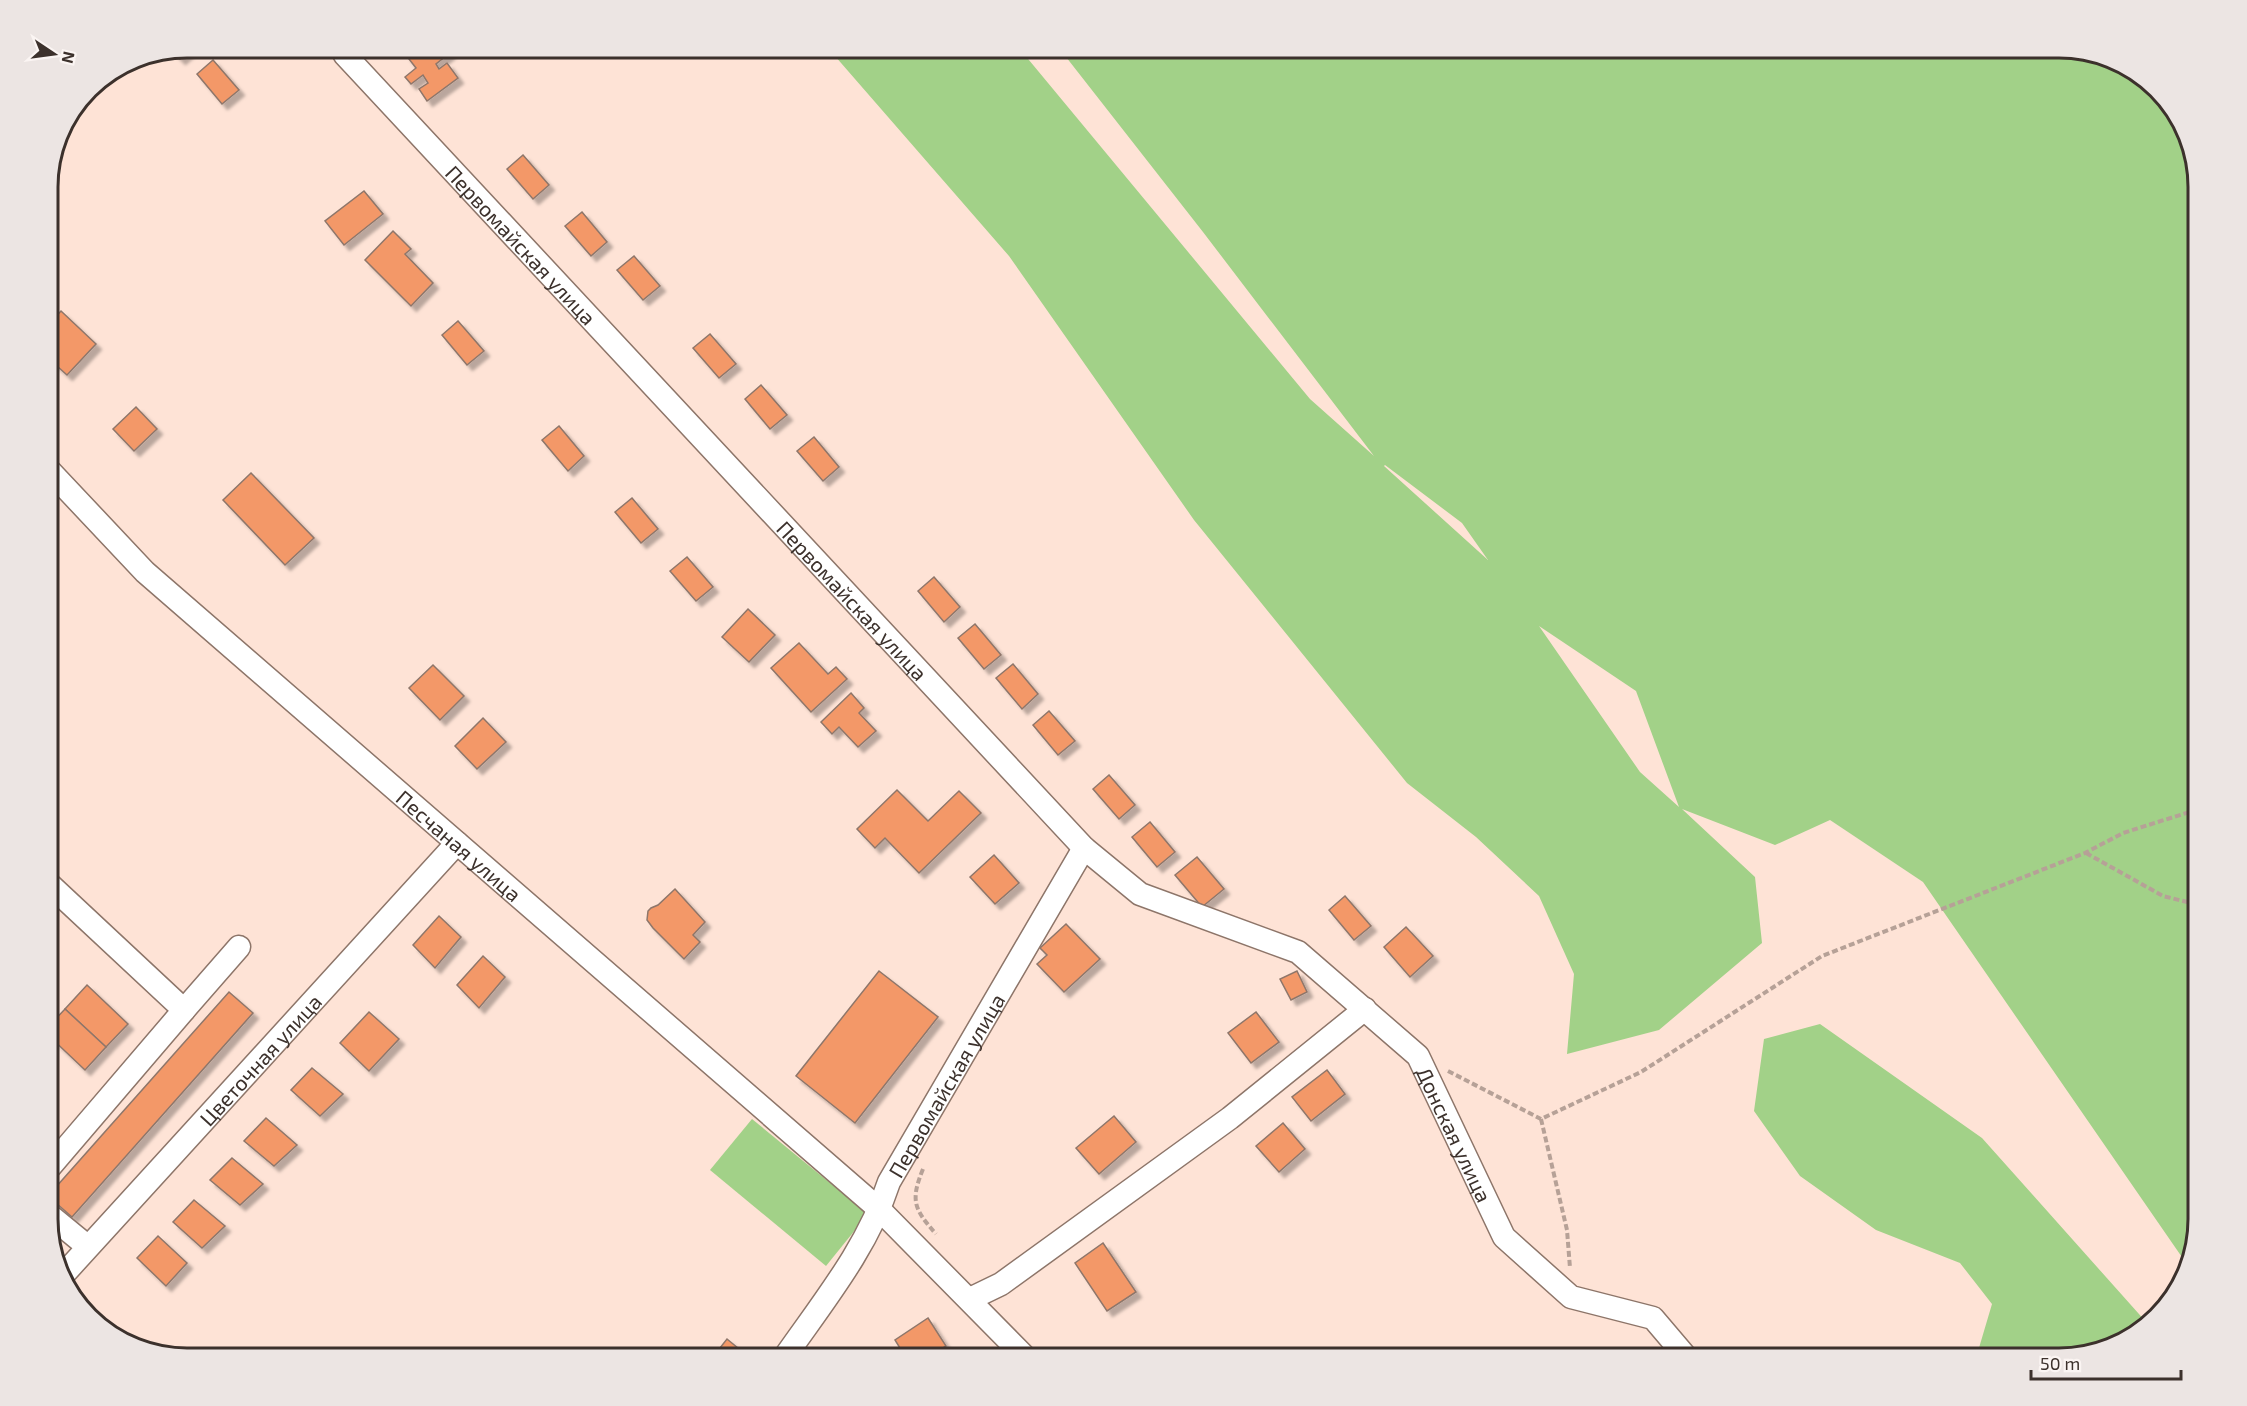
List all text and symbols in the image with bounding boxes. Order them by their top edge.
north arrow [24,24,84,84]
text: N [59,50,80,65]
street label: Первомайская улица [441,159,602,329]
street label: Первомайская улица [773,515,933,685]
street label: Песчаная улица [392,784,527,906]
street label: Цветочная улица [194,988,326,1130]
street label: Первомайская улица [882,989,1009,1182]
street label: Донская улица [1412,1062,1498,1206]
scale bar [2031,1343,2181,1381]
text: 50 m [2040,1352,2080,1374]

